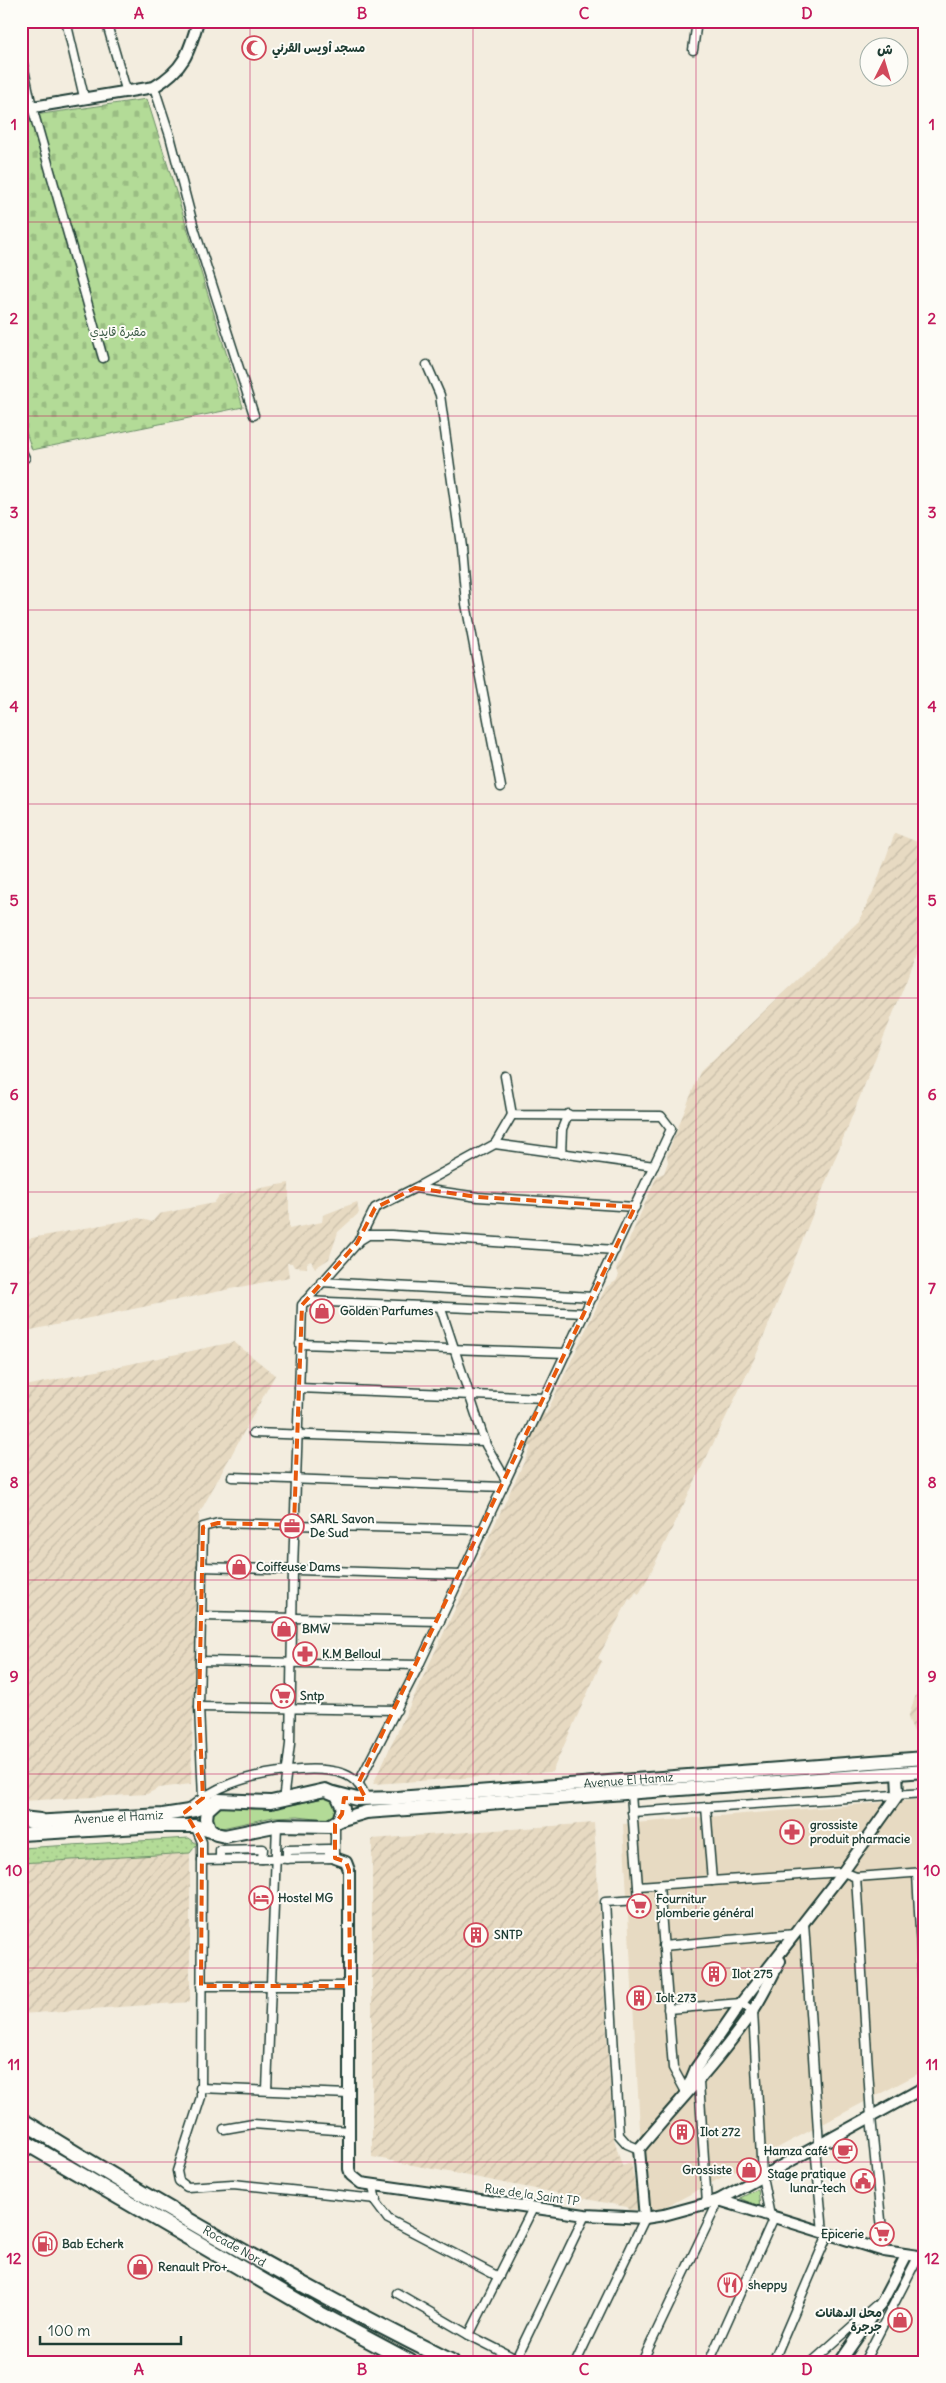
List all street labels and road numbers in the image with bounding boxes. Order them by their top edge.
street label: Avenue El Hamiz [583,1769,674,1791]
street label: Avenue el Hamiz [74,1807,164,1827]
street label: Rue de la Saint TP [483,2180,581,2209]
street label: Rocade Nord [200,2222,269,2270]

